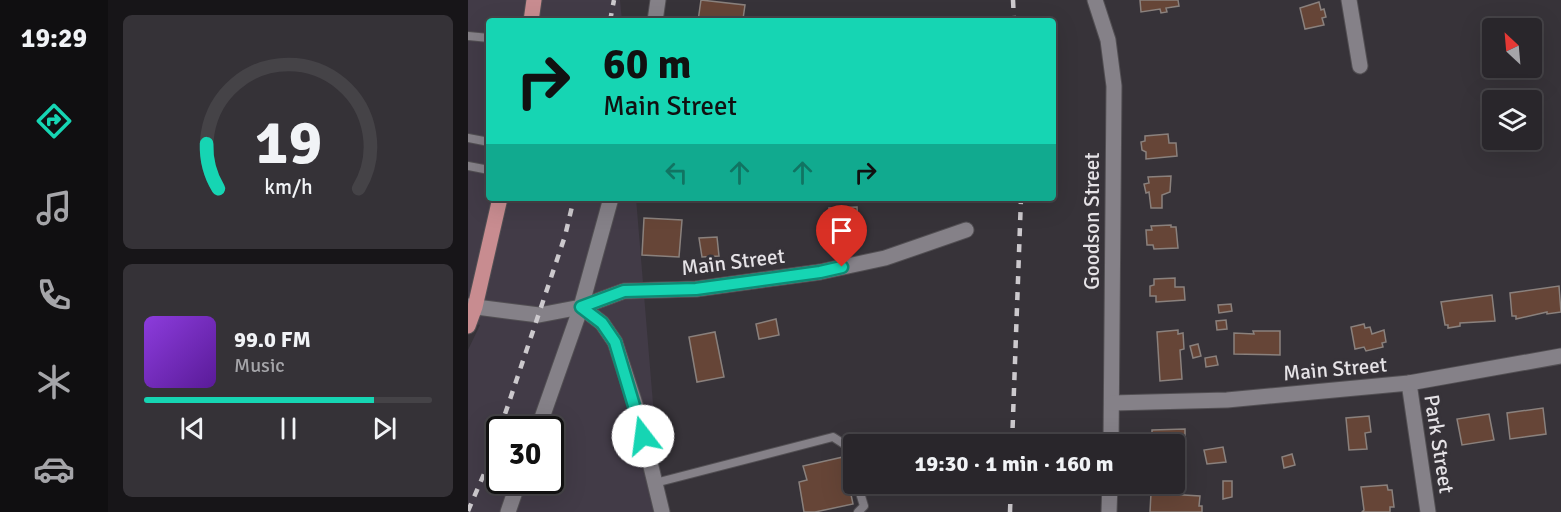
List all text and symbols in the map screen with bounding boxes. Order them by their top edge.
north arrow [1482,18,1542,78]
map controls [1482,18,1542,150]
text: 19:29 [21,22,87,55]
text: 60 m [603,39,692,90]
icon: right [504,42,582,120]
text: Main Street [603,90,737,123]
button: layers [1482,90,1542,150]
icon: directions [33,100,75,142]
text: 19 [254,104,322,181]
street label: Goodson Street [1079,152,1105,290]
icon: left [660,156,693,189]
icon: ahead [723,156,756,189]
icon: ahead [786,156,819,189]
icon: right [849,156,882,189]
text: km/h [264,174,312,200]
icon: music [33,187,75,229]
pin [816,205,867,267]
icon: arrive [825,214,858,247]
street label: Main Street [680,243,786,281]
icon: phone [33,274,75,316]
text: 99.0 FM [234,326,311,353]
street label: Main Street [1282,352,1388,386]
text: Music [234,353,285,378]
icon: climate [33,361,75,403]
street label: Park Street [1418,393,1460,495]
position arrow [611,404,675,468]
icon: previous [176,412,209,445]
icon: pause [272,412,305,445]
icon: next [368,412,401,445]
speed limit sign: 30 [486,416,564,494]
icon: car [33,448,75,490]
text: 19:30 · 1 min · 160 m [914,450,1114,477]

